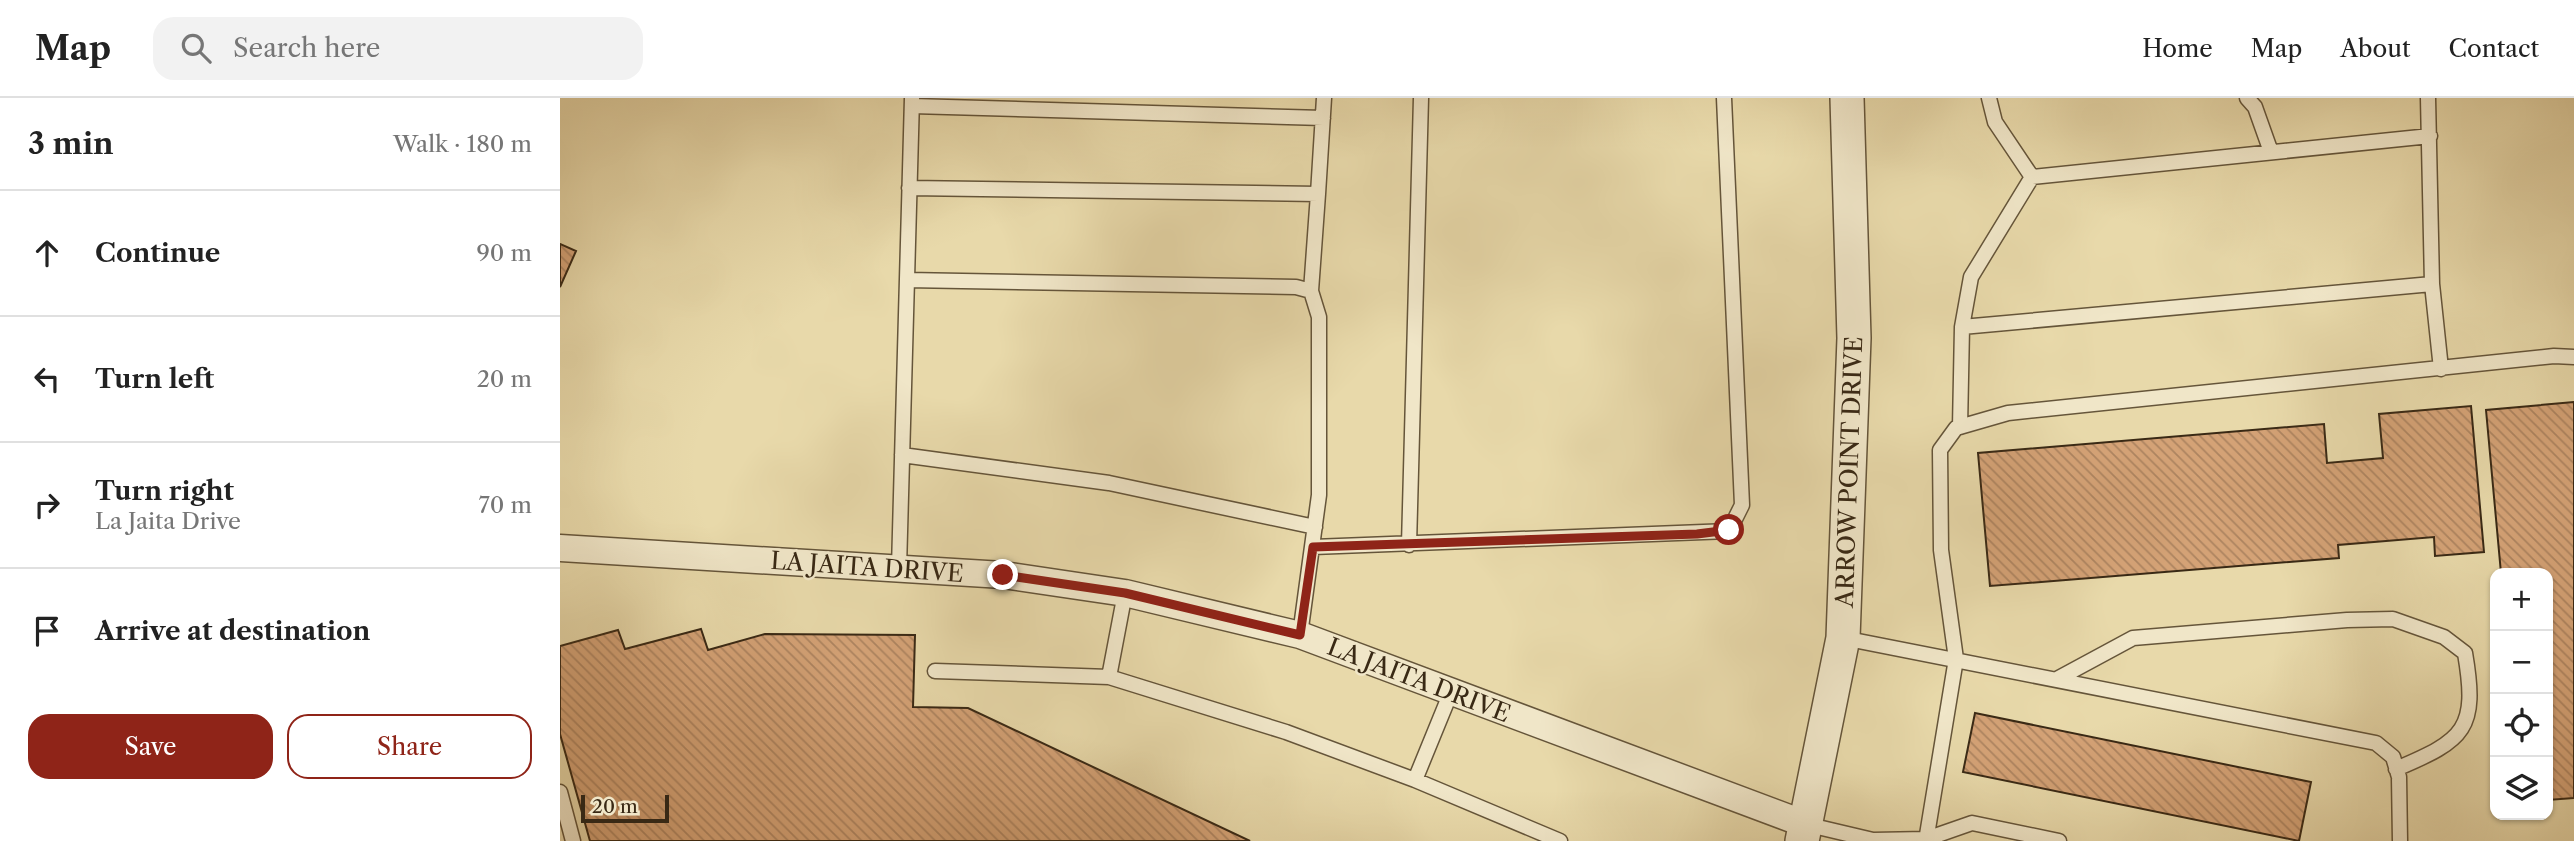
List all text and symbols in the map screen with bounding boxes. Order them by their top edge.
search box [153,17,643,80]
text: Map [35,28,111,69]
icon: search [177,29,215,67]
text: Search here [233,32,380,64]
text: Home [2142,34,2213,63]
text: Map [2251,34,2302,63]
text: About [2340,34,2411,63]
text: Contact [2449,34,2539,63]
text: 3 min [28,125,114,162]
text: Walk · 180 m [393,130,532,158]
icon: ahead [28,234,66,272]
text: Continue [95,237,220,269]
text: 90 m [476,239,532,267]
street label: ARROW POINT DRIVE [1830,336,1868,609]
icon: left [28,360,66,398]
text: Turn left [95,363,214,395]
text: 20 m [477,365,532,393]
text: Turn right [95,475,234,507]
icon: right [28,486,66,524]
text: 70 m [479,491,532,519]
text: La Jaita Drive [95,507,241,535]
route start [1713,514,1744,545]
street label: LA JAITA DRIVE [769,546,965,588]
route end [987,559,1018,590]
map controls [2490,568,2553,820]
button: + [2490,568,2553,631]
icon: arrive [28,612,66,650]
text: Arrive at destination [95,615,370,647]
button: − [2490,631,2553,694]
street label: LA JAITA DRIVE [1323,632,1515,728]
button: locate [2490,694,2553,757]
button: Save [28,714,273,779]
button: Share [287,714,532,779]
button: layers [2490,757,2553,820]
scale bar [581,792,668,824]
text: 20 m [592,795,638,818]

